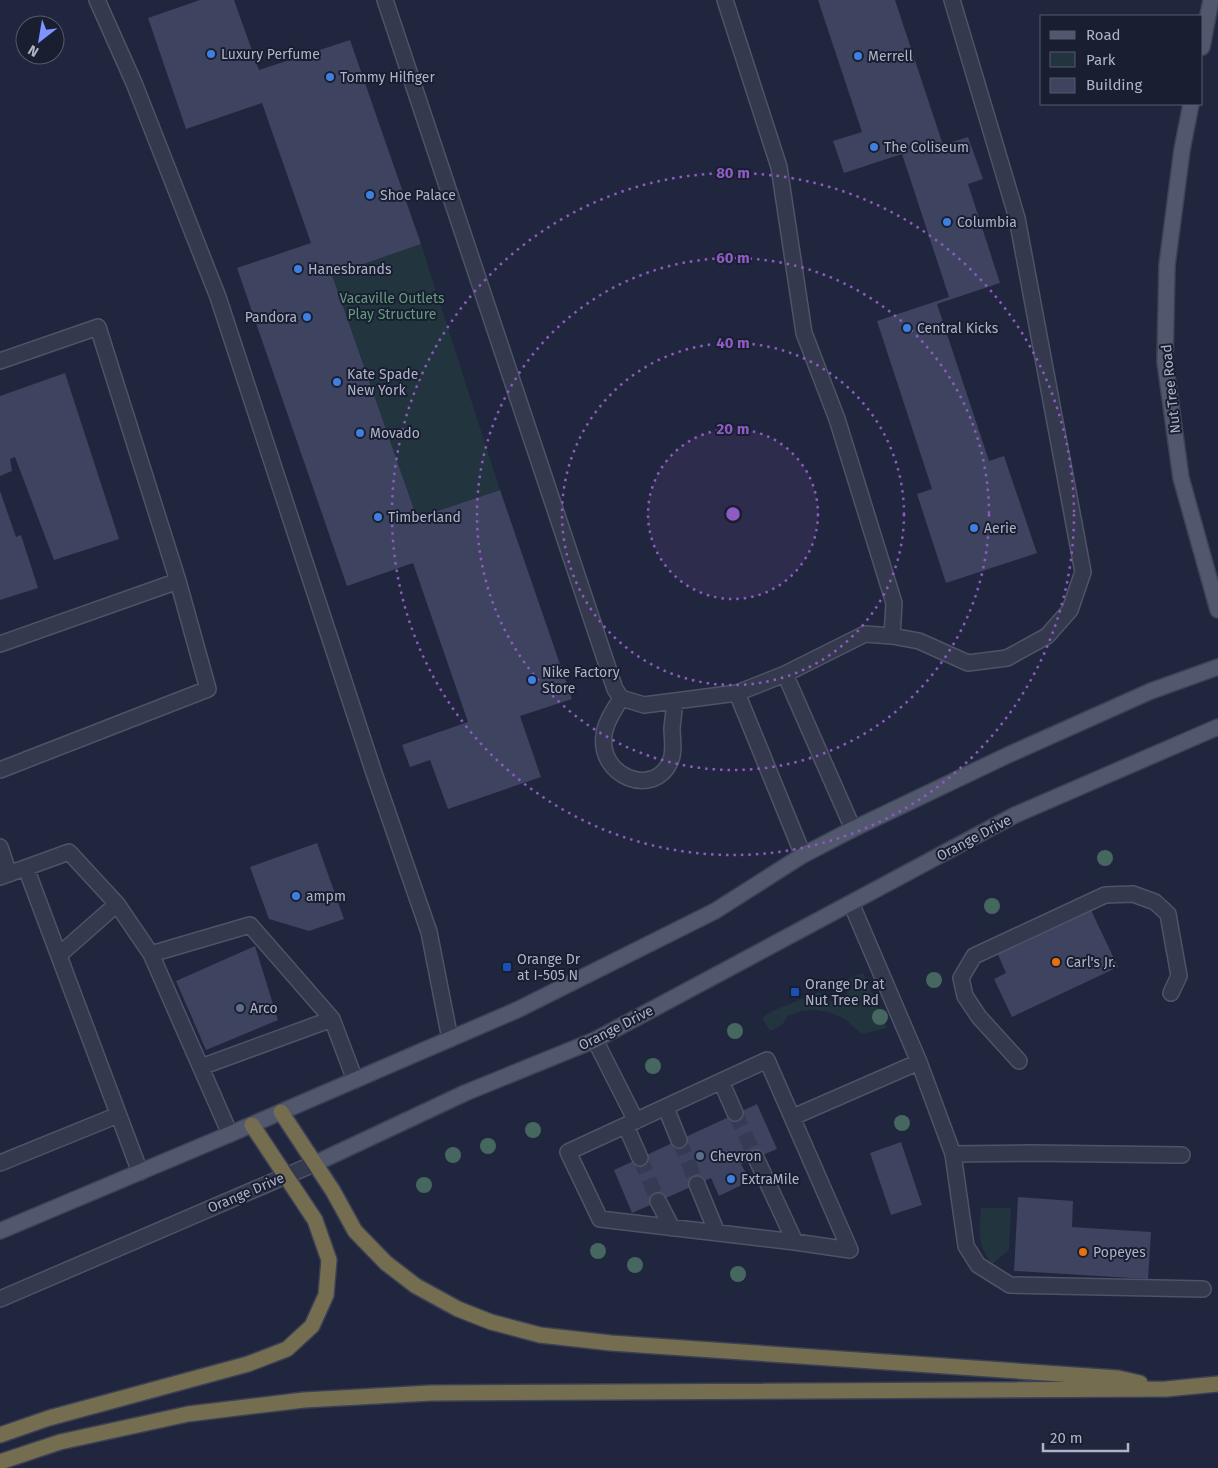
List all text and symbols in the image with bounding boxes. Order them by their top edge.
north arrow [15,15,65,65]
legend [1040,15,1203,105]
text: Road [1086,26,1121,44]
text: N [25,41,42,60]
place label: Luxury Perfume [221,46,320,63]
marker: Luxury Perfume [205,48,217,60]
place label: Merrell [868,48,913,65]
marker: Merrell [852,50,864,62]
text: Park [1086,51,1116,69]
place label: Tommy Hilfiger [340,69,435,86]
marker: Tommy Hilfiger [324,71,336,83]
text: Building [1086,76,1142,94]
place label: The Coliseum [884,139,969,156]
marker: The Coliseum [868,141,880,153]
text: 80 m [716,164,750,182]
place label: Shoe Palace [380,187,456,204]
marker: Shoe Palace [364,189,376,201]
place label: Columbia [957,214,1017,231]
marker: Columbia [941,216,953,228]
text: 60 m [716,249,750,267]
place label: Hanesbrands [308,261,392,278]
marker: Hanesbrands [292,263,304,275]
park label: Vacaville Outlets Play Structure [339,290,445,323]
place label: Pandora [245,309,297,326]
marker: Pandora [301,311,313,323]
place label: Central Kicks [917,320,999,337]
marker: Central Kicks [901,322,913,334]
text: 40 m [716,334,750,352]
street label: Nut Tree Road [1158,344,1184,434]
place label: Kate Spade New York [347,366,418,399]
marker: Kate Spade New York [331,376,343,388]
text: 20 m [717,420,749,438]
place label: Movado [370,425,420,442]
marker: Movado [354,427,366,439]
centre of rings [724,505,742,523]
place label: Timberland [388,509,461,526]
marker: Timberland [372,511,384,523]
place label: Aerie [984,520,1017,537]
marker: Aerie [968,522,980,534]
place label: Nike Factory Store [542,664,620,697]
marker: Nike Factory Store [526,674,538,686]
street label: Orange Drive [934,811,1014,865]
place label: ampm [306,888,346,905]
marker: ampm [290,890,302,902]
place label: Orange Dr at I-505 N [517,951,581,984]
place label: Carl's Jr. [1066,954,1116,971]
marker: Carl's Jr. [1050,956,1062,968]
marker: Orange Dr at I-505 N [501,961,513,973]
place label: Orange Dr at Nut Tree Rd [805,976,886,1009]
marker: Orange Dr at Nut Tree Rd [789,986,801,998]
place label: Arco [250,1000,278,1017]
marker: Arco [234,1002,246,1014]
street label: Orange Drive [576,1002,656,1054]
place label: Chevron [710,1148,762,1165]
marker: Chevron [694,1150,706,1162]
street label: Orange Drive [205,1169,287,1217]
place label: ExtraMile [741,1171,799,1188]
marker: ExtraMile [725,1173,737,1185]
place label: Popeyes [1093,1244,1146,1261]
marker: Popeyes [1077,1246,1089,1258]
scale bar [1043,1420,1128,1452]
text: 20 m [1050,1429,1083,1447]

